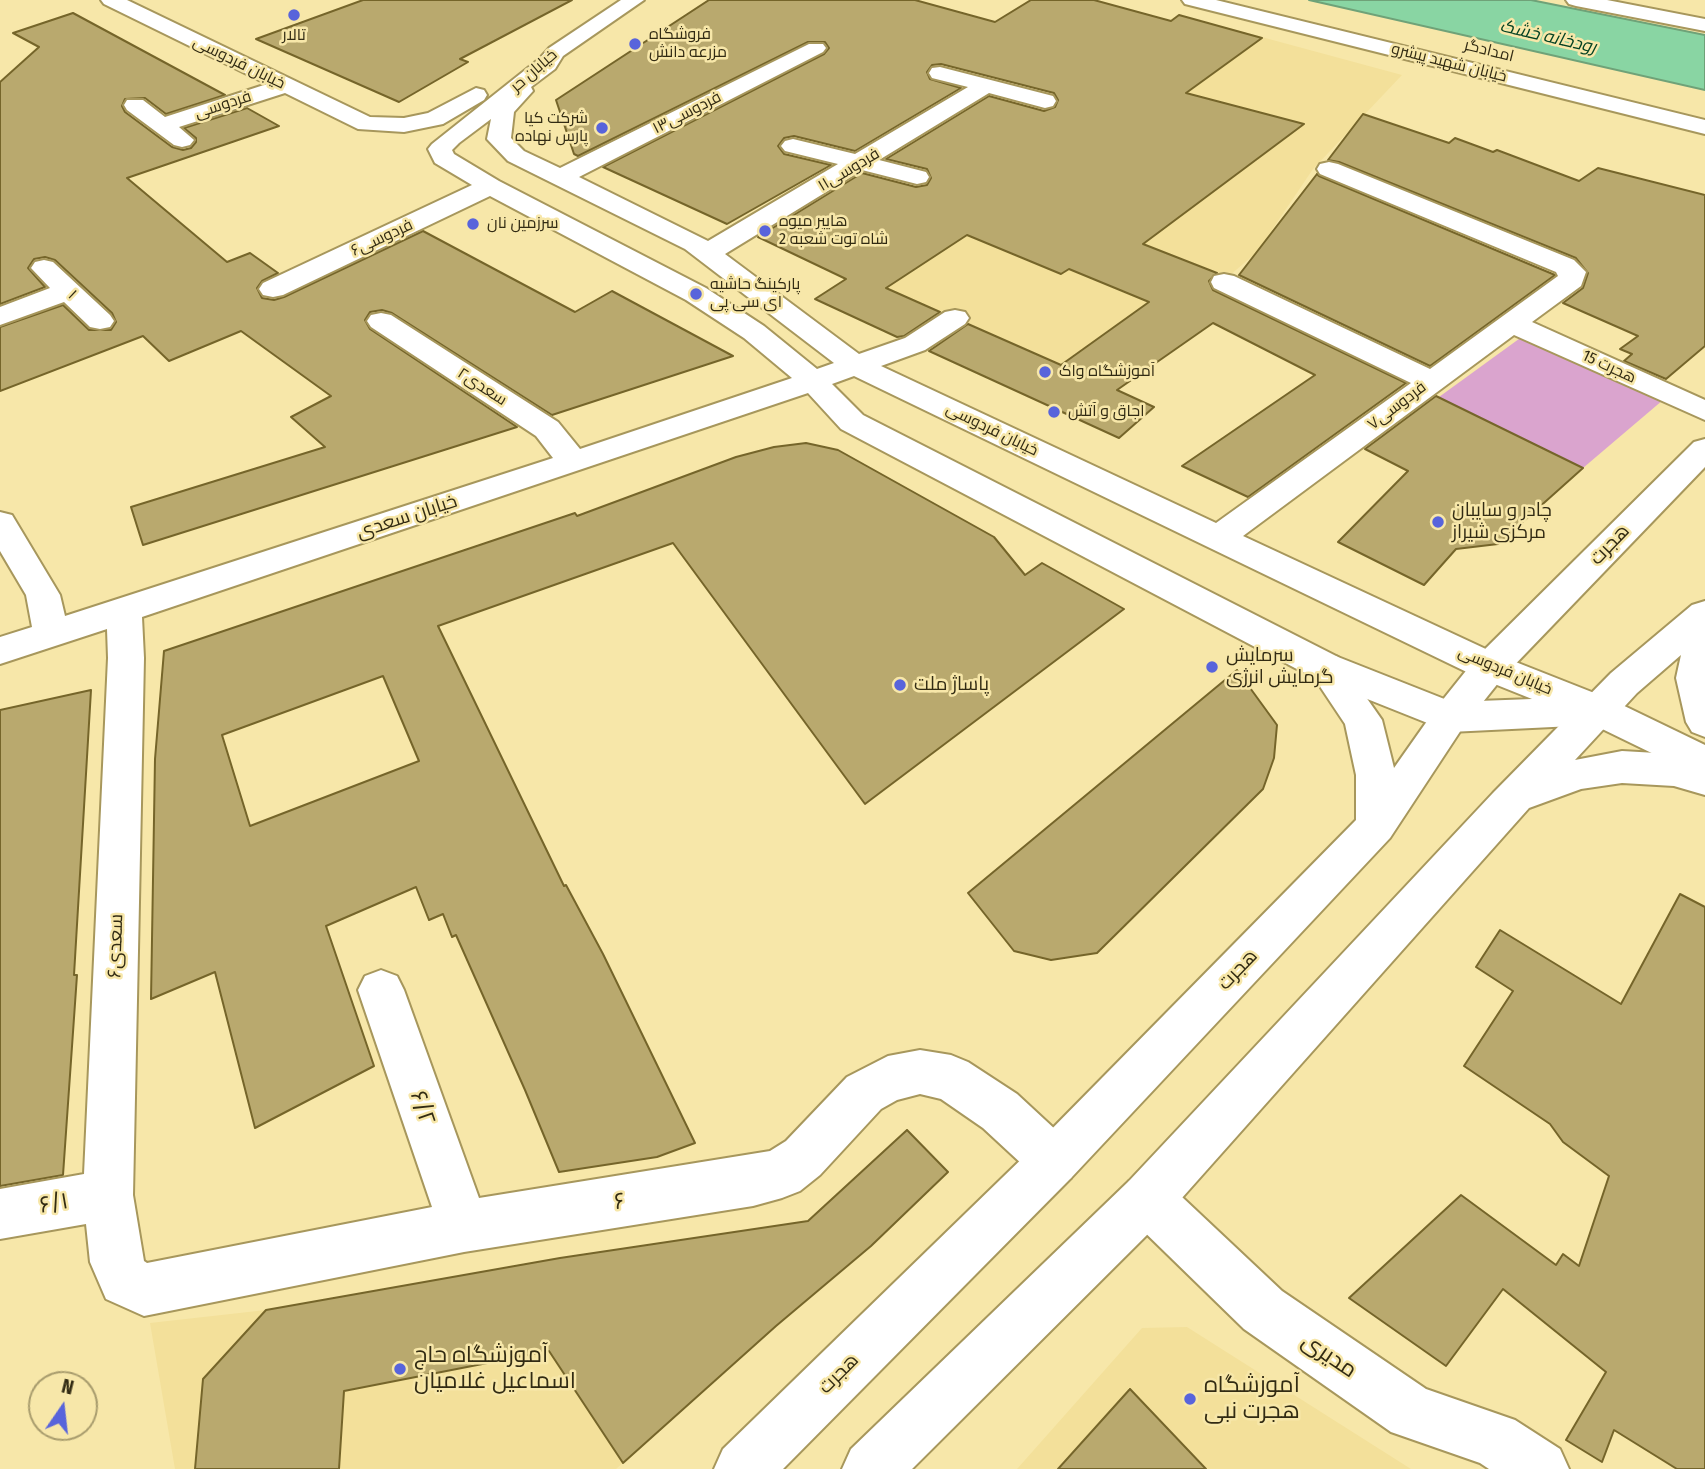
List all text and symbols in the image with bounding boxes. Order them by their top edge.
marker: تالار [286,7,302,23]
water label: رودخانه خشک [1498,15,1598,59]
place label: فروشگاه مزرعه دانش [649,25,727,63]
place label: تالار [282,26,306,46]
street label: خیابان فردوسی [190,32,288,94]
marker: فروشگاه مزرعه دانش [627,36,643,52]
street label: امدادگر [1462,36,1516,66]
street label: خیابان شهید پیشرو [1389,39,1509,87]
street label: خیابان حر [507,46,561,96]
street label: فردوسی [192,87,254,123]
street label: فردوسی۱۳ [650,88,724,138]
place label: شرکت کیا پارس نهاده [515,109,588,147]
marker: شرکت کیا پارس نهاده [594,120,610,136]
street label: فردوسی۱۱ [815,144,883,196]
place label: هایپر میوه شاه توت شعبه 2 [779,212,888,250]
place label: سرزمین نان [487,214,559,234]
street label: فردوسی۶ [348,215,416,261]
marker: سرزمین نان [465,216,481,232]
marker: هایپر میوه شاه توت شعبه 2 [757,223,773,239]
place label: پارکینگ حاشیه ای سی پی [710,275,800,313]
street label: ۱ [64,286,80,304]
marker: پارکینگ حاشیه ای سی پی [688,286,704,302]
street label: هجرت 15 [1579,346,1639,388]
place label: آموزشگاه واک [1059,362,1155,382]
street label: سعدی۲ [454,364,510,410]
marker: آموزشگاه واک [1037,364,1053,380]
street label: فردوسی۷ [1364,378,1430,434]
street label: خیابان فردوسی [943,399,1041,461]
place label: اجاق و آتش [1068,402,1144,422]
marker: اجاق و آتش [1046,404,1062,420]
street label: خیابان سعدی [354,490,460,544]
place label: چادر و سایبان مرکزی شیراز [1452,500,1552,544]
marker: چادر و سایبان مرکزی شیراز [1430,514,1446,530]
street label: هجرت [1585,520,1635,570]
street label: خیابان فردوسی [1455,643,1555,699]
place label: سرمایش گرمایش انرژی [1226,645,1333,689]
marker: سرمایش گرمایش انرژی [1204,659,1220,675]
place label: پاساژ ملت [914,674,989,696]
marker: پاساژ ملت [892,677,908,693]
street label: سعدی۶ [103,914,129,978]
street label: هجرت [1213,945,1263,995]
street label: ۶/۲ [403,1087,441,1129]
street label: ۶/۱ [37,1188,71,1220]
street label: ۶ [612,1188,628,1216]
street label: مدیری [1296,1328,1362,1384]
place label: آموزشگاه حاج اسماعیل غلامیان [414,1342,576,1396]
street label: هجرت [814,1349,864,1399]
marker: آموزشگاه حاج اسماعیل غلامیان [392,1361,408,1377]
north arrow [28,1371,98,1441]
place label: آموزشگاه هجرت نبی [1204,1372,1300,1426]
text: N [59,1375,76,1400]
marker: آموزشگاه هجرت نبی [1182,1391,1198,1407]

